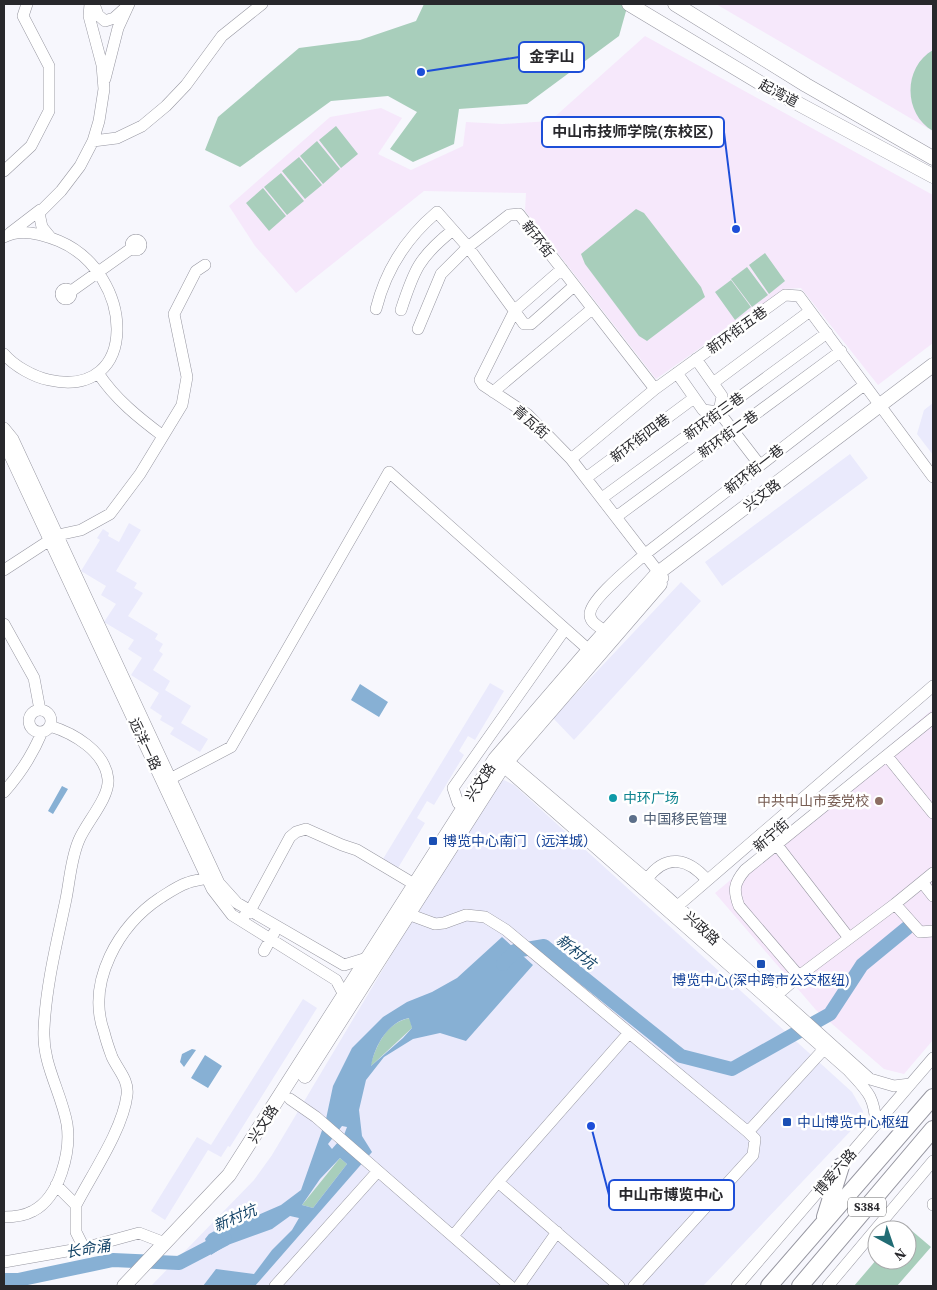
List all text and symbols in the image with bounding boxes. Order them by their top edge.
callout: 金字山 [519,42,584,72]
text: 金字山 [529,46,575,67]
street label: 起湾道 [756,74,802,112]
callout: 中山市技师学院(东校区) [542,117,724,147]
text: 中山市技师学院(东校区) [552,121,714,142]
street label: 新环街 [517,216,559,262]
street label: 新环街五巷 [703,301,771,359]
street label: 新环街三巷 [680,387,748,445]
street label: 青瓦街 [509,401,553,443]
street label: 新环街二巷 [694,405,762,463]
street label: 新环街四巷 [606,409,674,467]
street label: 新环街一巷 [720,440,788,498]
street label: 兴文路 [739,474,785,516]
street label: 远洋一路 [124,714,166,774]
street label: 兴文路 [460,759,500,805]
place label: 中环广场 [623,788,679,808]
place label: 中共中山市委党校 [757,791,869,811]
marker: 中环广场 [607,792,619,804]
marker: 中共中山市委党校 [873,795,885,807]
place label: 中国移民管理 [643,809,727,829]
marker: 中国移民管理 [627,813,639,825]
street label: 新宁街 [749,814,793,856]
place label: 博览中心南门（远洋城） [443,831,597,851]
marker: 博览中心南门（远洋城） [427,835,439,847]
street label: 兴政路 [680,907,724,949]
water label: 新村坑 [552,929,602,975]
marker: 博览中心(深中跨市公交枢纽) [755,958,767,970]
place label: 博览中心(深中跨市公交枢纽) [672,970,850,990]
street label: 兴文路 [243,1101,283,1147]
place label: 中山博览中心枢纽 [797,1112,909,1132]
marker: 中山博览中心枢纽 [781,1116,793,1128]
street label: 博爱六路 [809,1144,861,1200]
callout: 中山市博览中心 [609,1180,734,1210]
text: 中山市博览中心 [618,1184,724,1205]
water label: 新村坑 [210,1198,261,1236]
road number: S384 [848,1198,886,1216]
north arrow [867,1220,917,1270]
water label: 长命涌 [64,1234,114,1262]
text: N [890,1244,911,1266]

